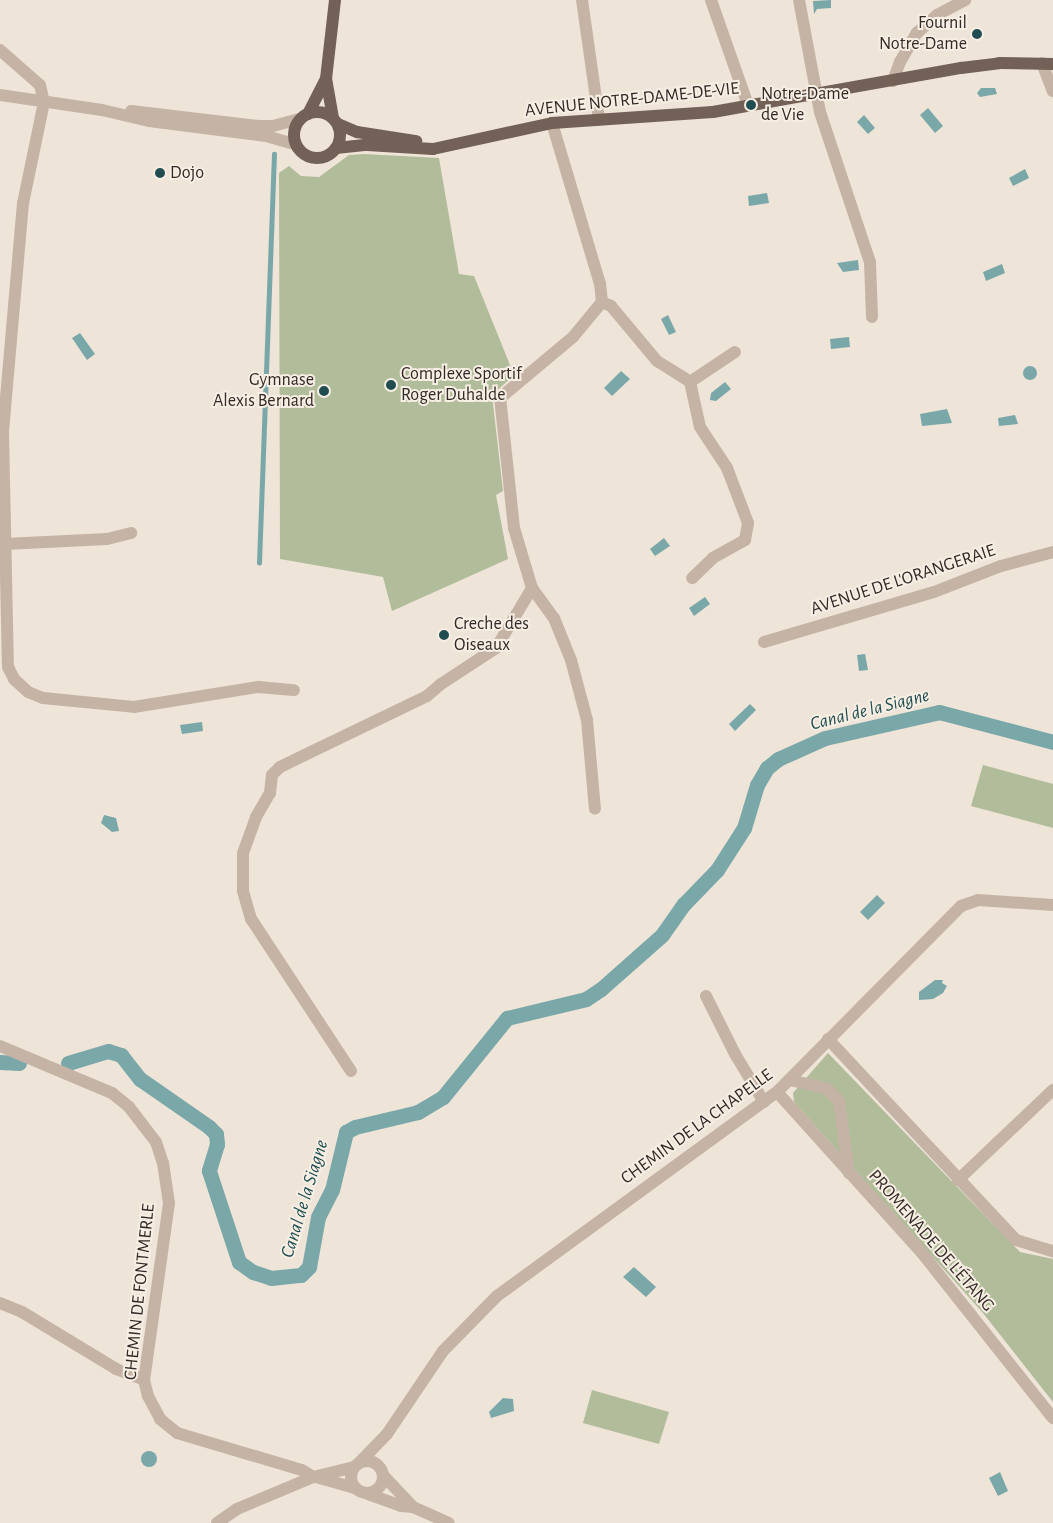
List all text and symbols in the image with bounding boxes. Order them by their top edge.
place label: Fournil Notre-Dame [879,13,967,56]
marker: Fournil Notre-Dame [971,28,983,40]
street label: AVENUE NOTRE-DAME-DE-VIE [524,78,740,122]
place label: Notre-Dame de Vie [761,84,849,126]
marker: Notre-Dame de Vie [745,99,757,111]
place label: Dojo [170,162,204,184]
marker: Dojo [154,167,166,179]
place label: Complexe Sportif Roger Duhalde [401,364,521,406]
place label: Gymnase Alexis Bernard [213,370,314,412]
marker: Complexe Sportif Roger Duhalde [385,379,397,391]
marker: Gymnase Alexis Bernard [318,385,330,397]
street label: AVENUE DE L'ORANGERAIE [808,540,998,620]
place label: Creche des Oiseaux [454,614,529,656]
marker: Creche des Oiseaux [438,629,450,641]
water label: Canal de la Siagne [808,684,932,736]
street label: CHEMIN DE LA CHAPELLE [617,1065,777,1189]
water label: Canal de la Siagne [276,1137,334,1261]
street label: PROMENADE DE L'ÉTANG [863,1166,999,1316]
street label: CHEMIN DE FONTMERLE [120,1203,160,1381]

